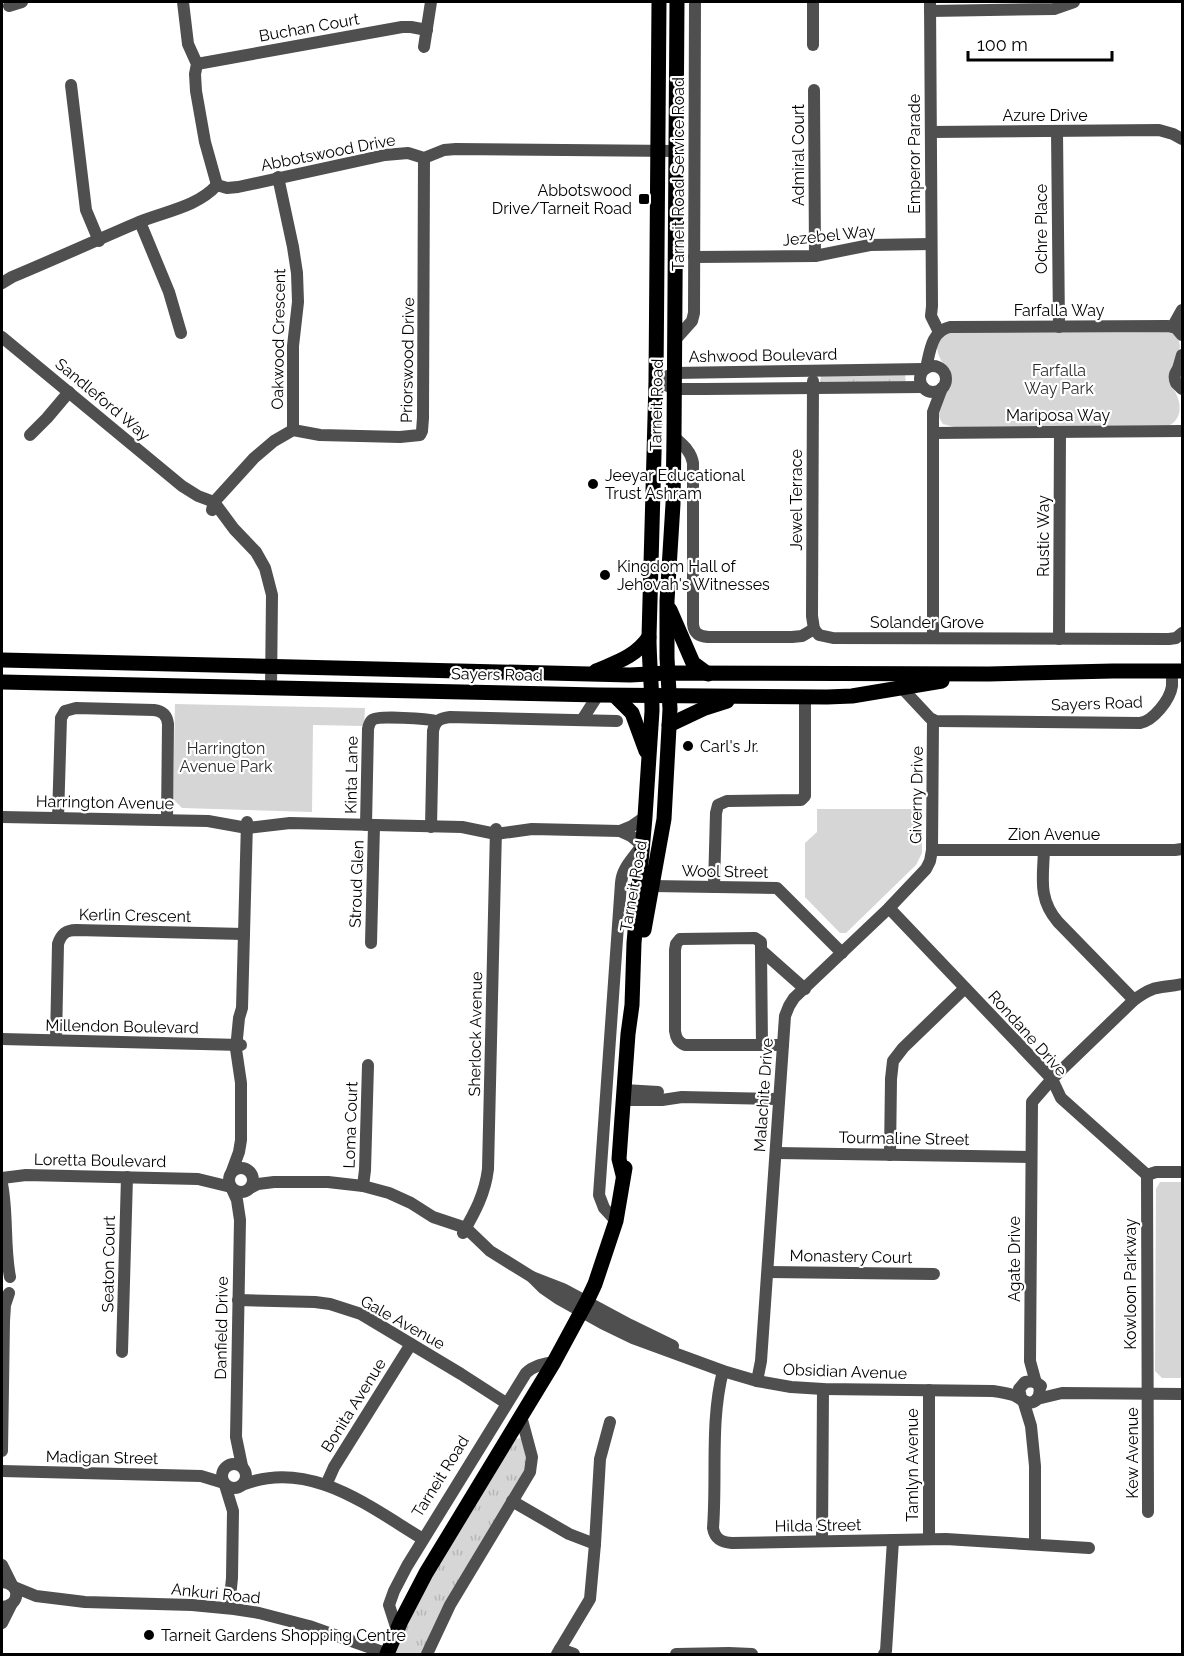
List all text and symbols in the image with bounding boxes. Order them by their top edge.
street label: Buchan Court [258,9,361,46]
scale bar [968,24,1112,62]
text: 100 m [977,34,1028,55]
street label: Tarneit Road Service Road [669,77,688,271]
street label: Emperor Parade [905,94,924,214]
street label: Admiral Court [789,103,808,206]
street label: Azure Drive [1002,106,1088,125]
street label: Abbotswood Drive [259,130,397,175]
place label: Abbotswood Drive/Tarneit Road [492,181,632,218]
street label: Ochre Place [1032,184,1051,274]
marker: Abbotswood Drive/Tarneit Road [637,192,651,206]
street label: Jezebel Way [782,221,877,250]
street label: Oakwood Crescent [268,268,289,410]
street label: Priorswood Drive [397,297,418,423]
street label: Farfalla Way [1014,301,1105,320]
street label: Ashwood Boulevard [688,345,838,366]
street label: Sandleford Way [51,354,154,445]
street label: Tarneit Road [646,359,667,451]
park label: Farfalla Way Park [1024,361,1094,398]
street label: Mariposa Way [1006,406,1110,425]
street label: Jewel Terrace [787,449,806,551]
place label: Jeeyar Educational Trust Ashram [605,466,745,503]
marker: Jeeyar Educational Trust Ashram [586,477,600,491]
street label: Rustic Way [1034,495,1053,577]
place label: Kingdom Hall of Jehovah's Witnesses [617,557,770,594]
marker: Kingdom Hall of Jehovah's Witnesses [598,568,612,582]
street label: Solander Grove [870,613,984,632]
street label: Sayers Road [451,664,543,685]
street label: Sayers Road [1051,692,1143,715]
street label: Kinta Lane [341,736,362,814]
place label: Carl's Jr. [700,737,759,756]
park label: Harrington Avenue Park [180,739,273,776]
marker: Carl's Jr. [681,739,695,753]
street label: Giverny Drive [906,746,927,844]
street label: Harrington Avenue [36,792,174,813]
street label: Zion Avenue [1008,825,1100,844]
street label: Tarneit Road [616,839,651,933]
street label: Stroud Glen [345,840,368,928]
street label: Wool Street [681,861,769,882]
street label: Kerlin Crescent [79,905,192,926]
street label: Sherlock Avenue [465,971,486,1097]
street label: Rondane Drive [984,987,1071,1080]
street label: Millendon Boulevard [45,1016,199,1037]
street label: Malachite Drive [750,1037,777,1153]
street label: Loma Court [339,1081,362,1169]
street label: Tourmaline Street [838,1128,970,1149]
street label: Loretta Boulevard [34,1150,166,1171]
street label: Seaton Court [98,1215,119,1313]
street label: Agate Drive [1005,1216,1024,1302]
street label: Kowloon Parkway [1121,1218,1140,1350]
street label: Monastery Court [789,1246,913,1267]
street label: Danfield Drive [211,1276,232,1380]
street label: Gale Avenue [357,1291,448,1353]
street label: Bonita Avenue [317,1355,390,1456]
street label: Obsidian Avenue [783,1360,907,1383]
street label: Kew Avenue [1123,1407,1142,1499]
street label: Tamlyn Avenue [903,1408,922,1522]
street label: Tarneit Road [408,1432,473,1521]
street label: Madigan Street [46,1447,159,1468]
street label: Hilda Street [774,1515,862,1536]
street label: Ankuri Road [170,1579,262,1608]
place label: Tarneit Gardens Shopping Centre [161,1626,406,1645]
marker: Tarneit Gardens Shopping Centre [142,1628,156,1642]

